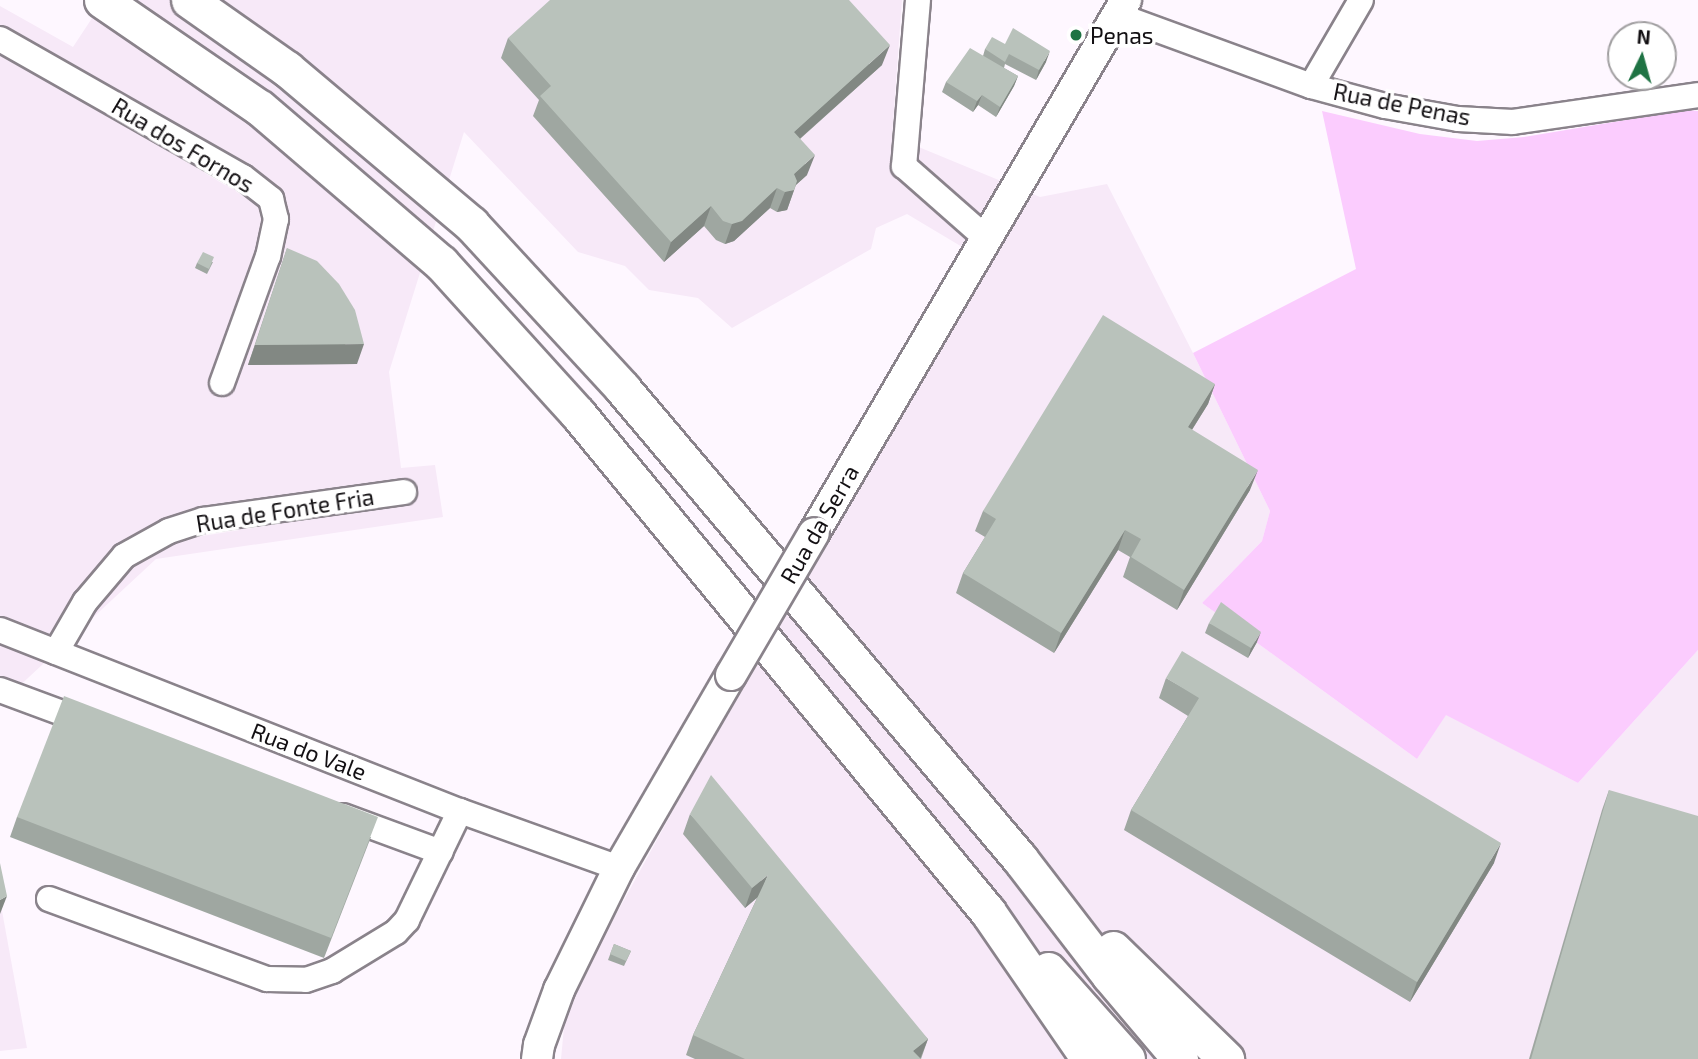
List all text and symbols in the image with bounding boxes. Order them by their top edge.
place label: Penas [1090,21,1153,49]
north arrow [1607,21,1677,91]
text: N [1636,25,1652,49]
marker: Penas [1068,27,1084,43]
street label: Rua de Penas [1331,77,1473,131]
street label: Rua dos Fornos [107,92,259,198]
street label: Rua da Serra [774,460,864,588]
street label: Rua de Fonte Fria [194,482,376,538]
street label: Rua do Vale [247,716,371,786]

